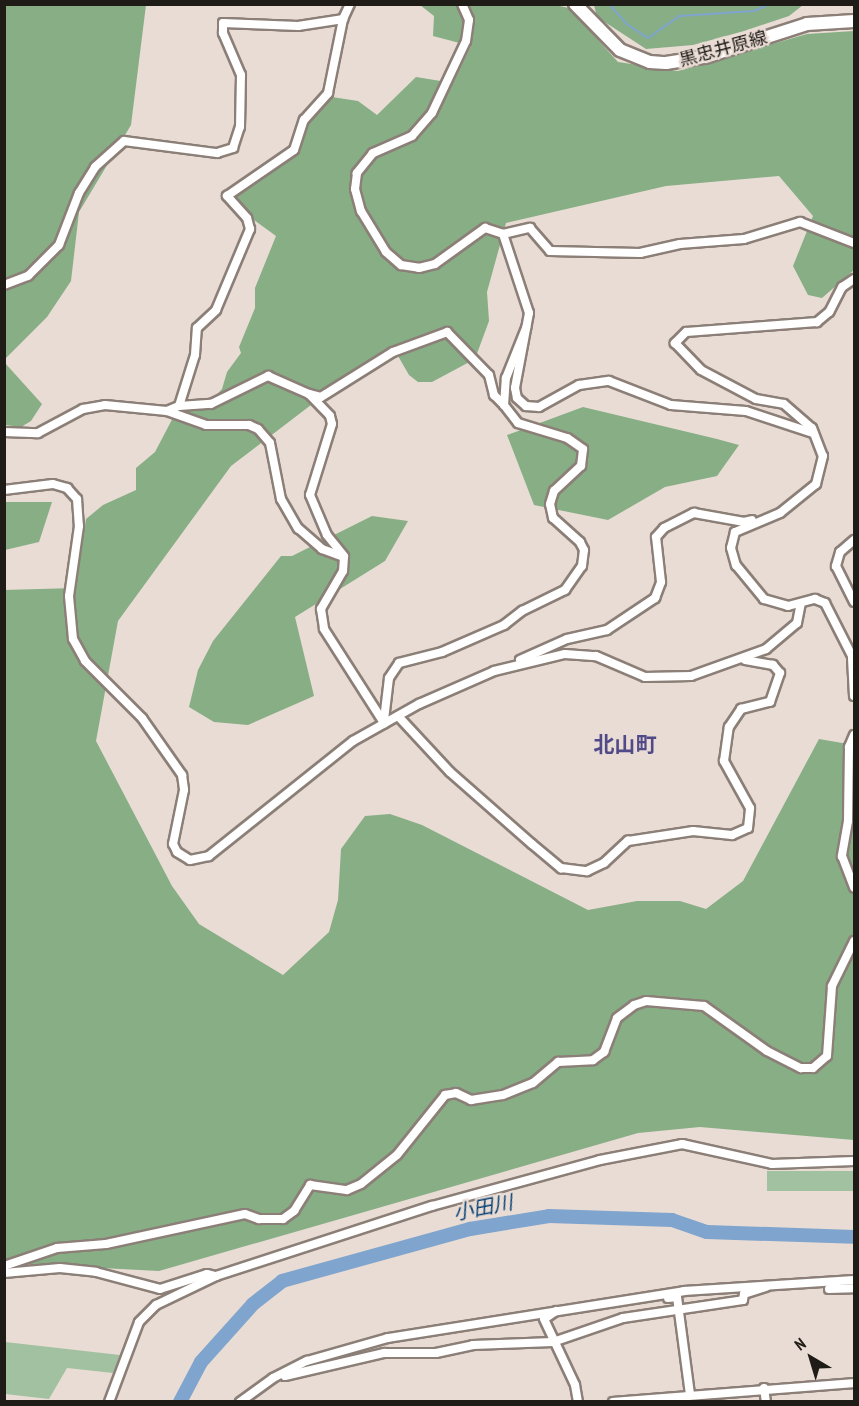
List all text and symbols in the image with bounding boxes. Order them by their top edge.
street label: 黒忠井原線 [677,27,769,71]
district label: 北山町 [594,732,656,758]
water label: 小田川 [451,1190,515,1226]
north arrow [781,1328,841,1388]
text: N [790,1333,809,1354]

